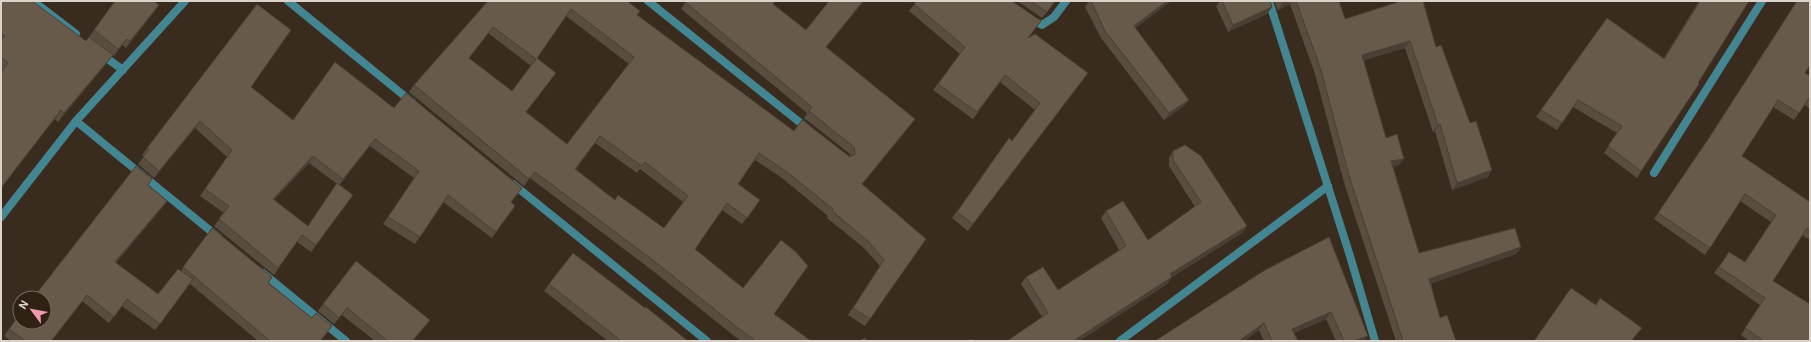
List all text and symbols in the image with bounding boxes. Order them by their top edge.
north arrow [12,290,52,330]
text: N [16,298,32,312]

